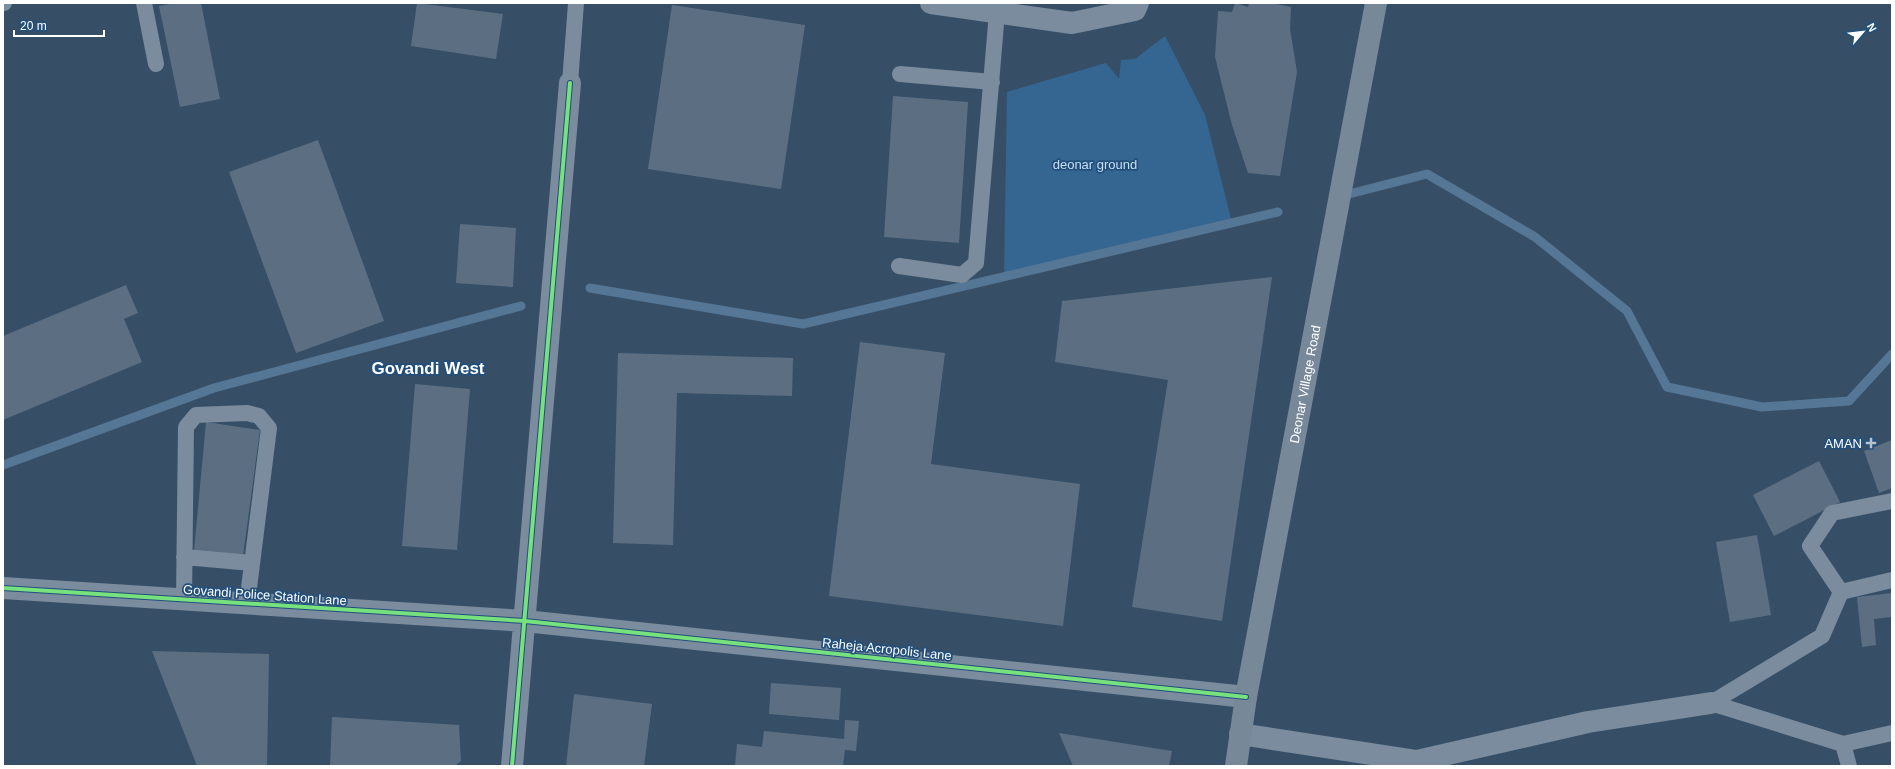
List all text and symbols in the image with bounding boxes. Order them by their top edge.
scale bar [14,12,104,38]
north arrow [1843,12,1883,52]
text: 20 m [20,19,47,33]
text: N [1865,21,1879,34]
park label: deonar ground [1053,157,1137,172]
street label: Deonar Village Road [1286,324,1323,444]
district label: Govandi West [371,359,485,378]
place label: AMAN [1824,436,1862,451]
marker: AMAN [1865,437,1877,449]
street label: Govandi Police Station Lane [183,582,347,608]
street label: Raheja Acropolis Lane [822,635,952,663]

